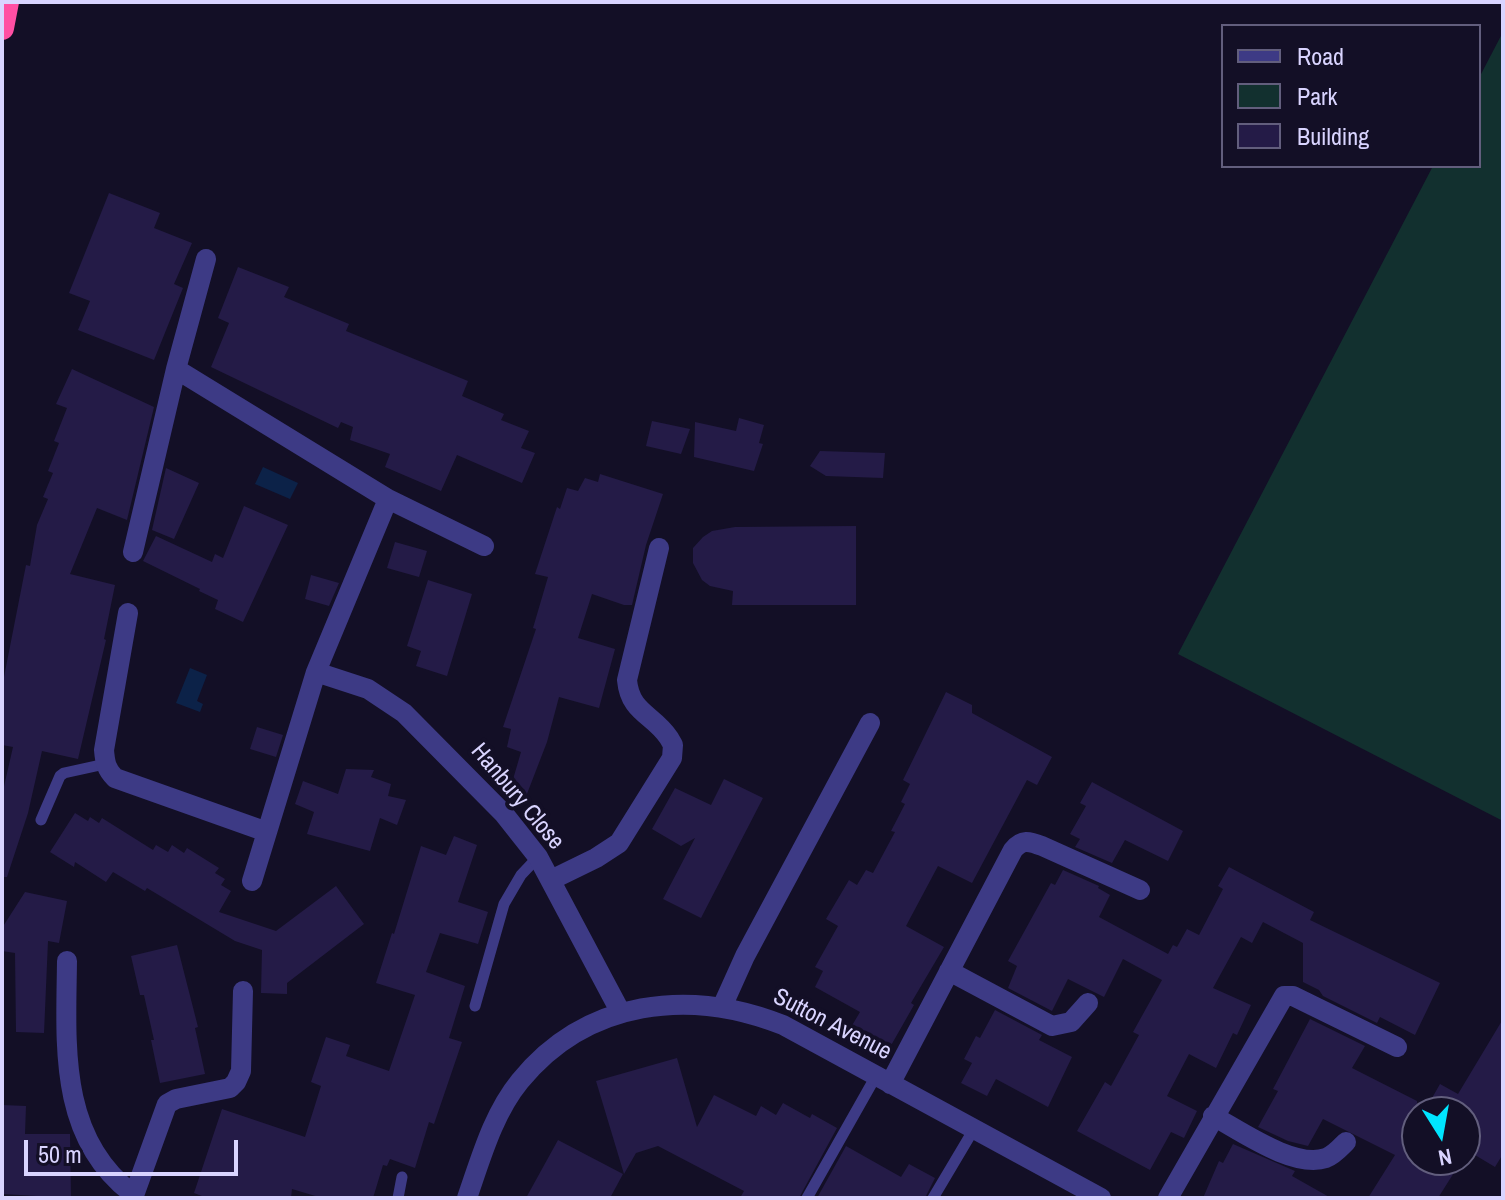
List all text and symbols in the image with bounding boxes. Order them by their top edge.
legend [1221,24,1481,168]
text: Road [1297,40,1344,72]
text: Park [1297,80,1337,112]
text: Building [1297,120,1369,152]
street label: Hanbury Close [464,738,570,856]
street label: Sutton Avenue [768,983,896,1067]
north arrow [1401,1096,1481,1176]
scale bar [28,1124,242,1174]
text: 50 m [38,1138,82,1170]
text: N [1436,1142,1454,1174]

